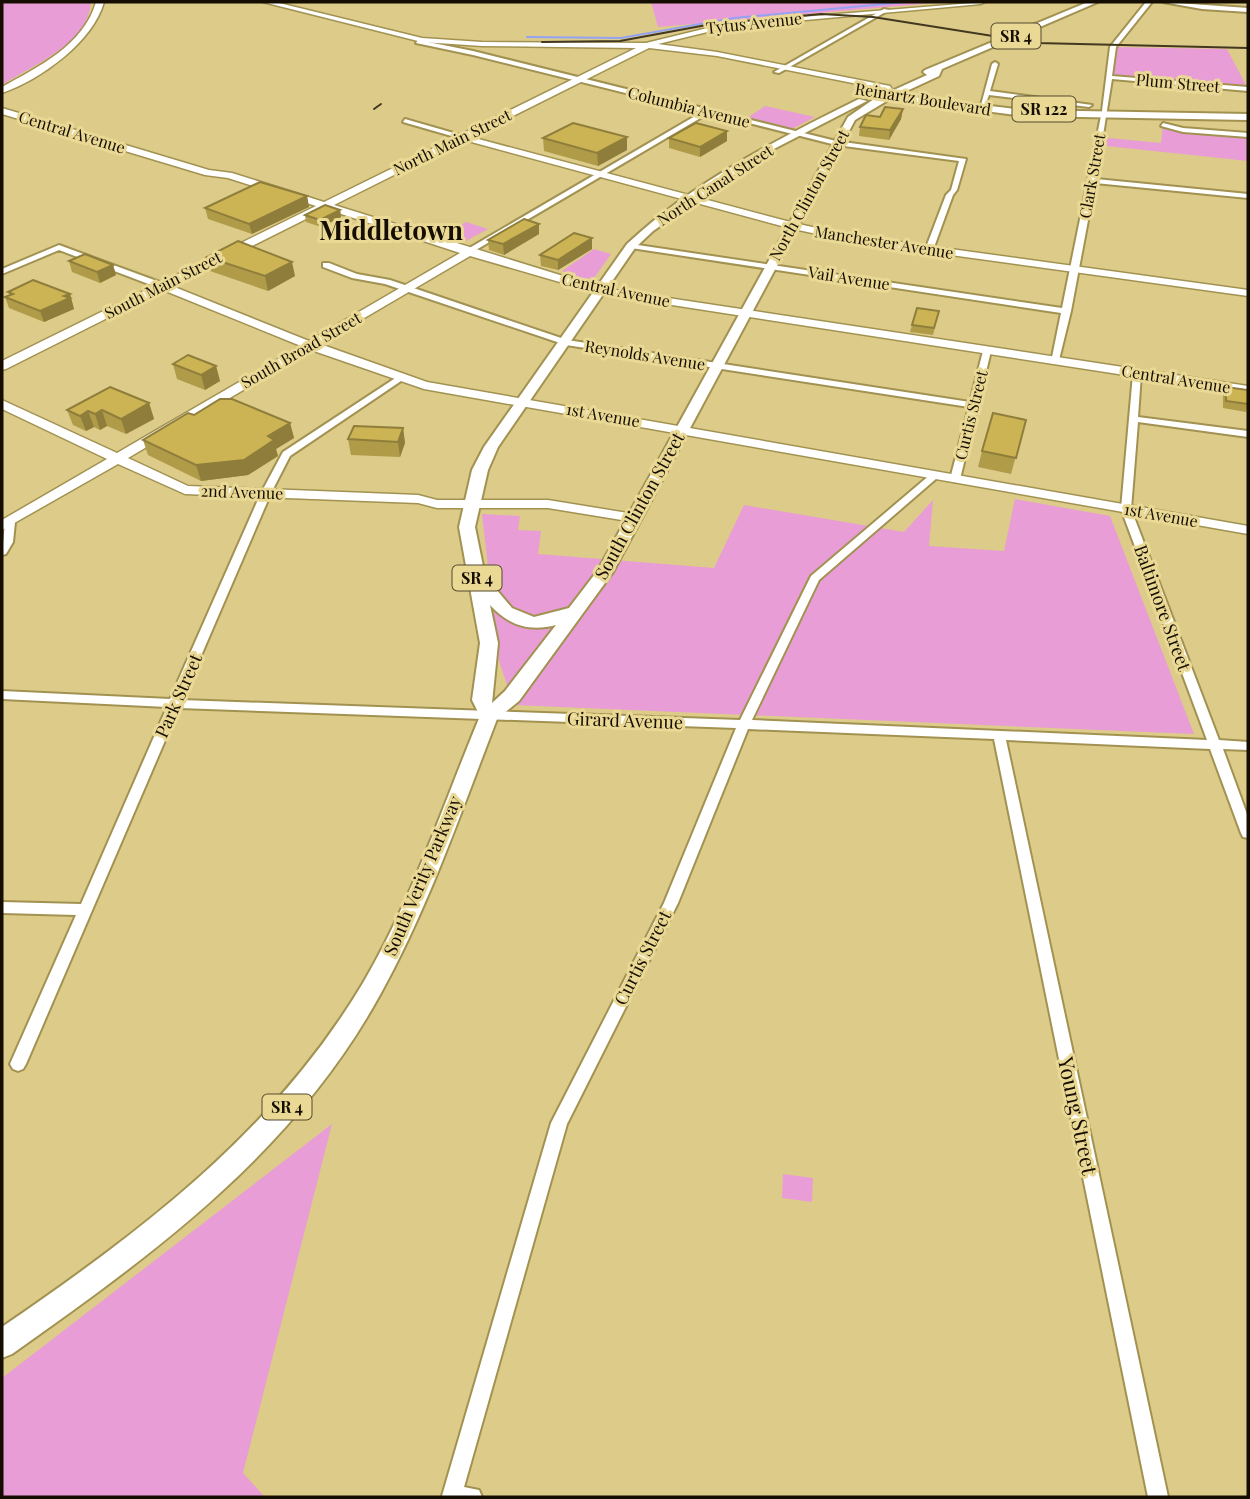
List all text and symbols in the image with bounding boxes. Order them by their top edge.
street label: Tytus Avenue [705,7,803,38]
road number: SR 4 [992,24,1040,48]
street label: Plum Street [1135,68,1221,97]
street label: Reinartz Boulevard [854,77,993,120]
street label: Columbia Avenue [626,81,753,132]
road number: SR 122 [1012,96,1076,122]
street label: North Main Street [389,104,515,179]
street label: Central Avenue [16,105,128,158]
street label: North Clinton Street [764,125,853,264]
street label: Clark Street [1074,131,1109,220]
street label: North Canal Street [653,139,777,230]
district label: Middletown [319,212,463,247]
street label: Manchester Avenue [813,220,955,263]
street label: South Main Street [101,246,225,323]
street label: Vail Avenue [806,261,892,294]
street label: Central Avenue [560,268,672,311]
street label: South Broad Street [237,306,365,393]
street label: Reynolds Avenue [583,335,707,374]
street label: Central Avenue [1120,360,1232,397]
street label: Curtis Street [949,367,992,462]
street label: 1st Avenue [564,398,642,431]
street label: South Clinton Street [589,427,690,583]
street label: 2nd Avenue [200,480,284,503]
street label: 1st Avenue [1122,498,1200,531]
street label: Baltimore Street [1129,541,1197,675]
road number: SR 4 [452,566,502,590]
street label: Park Street [149,649,208,741]
street label: Girard Avenue [567,706,684,734]
street label: South Verity Parkway [378,792,467,959]
street label: Curtis Street [608,905,677,1009]
street label: Young Street [1053,1053,1105,1178]
road number: SR 4 [262,1094,312,1120]

